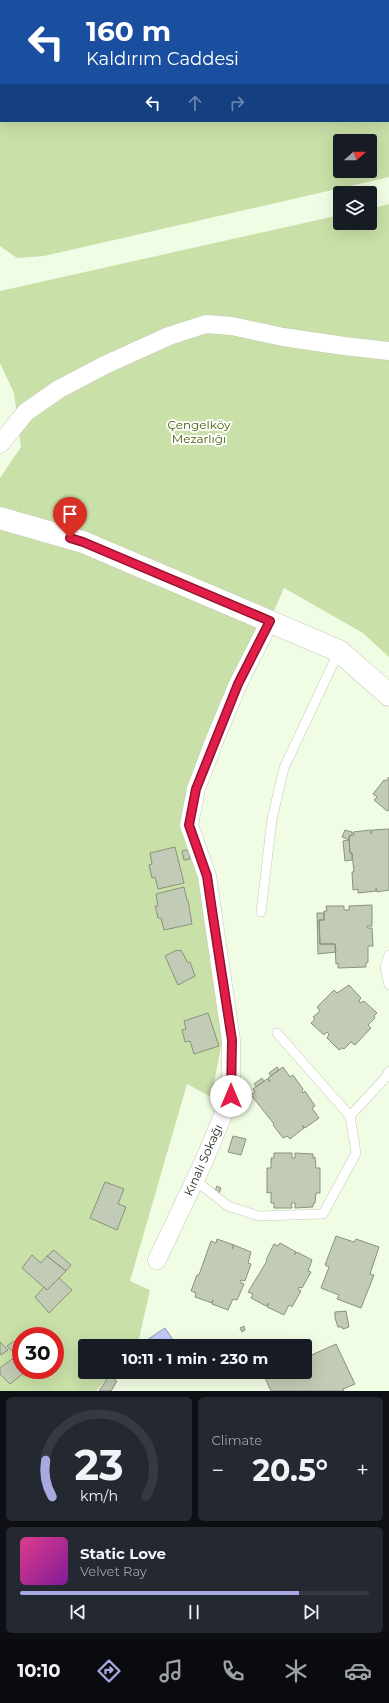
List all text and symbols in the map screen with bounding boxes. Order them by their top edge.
text: 160 m [86,14,171,48]
icon: left [20,16,72,68]
text: Kaldırım Caddesi [86,48,239,70]
icon: left [142,92,164,114]
icon: ahead [184,92,206,114]
icon: right [226,92,248,114]
north arrow [333,134,377,178]
map controls [333,134,377,230]
button: layers [333,186,377,230]
park label: Çengelköy Mezarlığı [167,417,231,446]
pin [53,497,87,538]
icon: arrive [59,503,81,525]
position arrow [210,1075,252,1117]
street label: Kınalı Sokağı [181,1122,225,1198]
speed limit sign: 30 [12,1327,64,1379]
text: 10:11 · 1 min · 230 m [122,1349,268,1368]
text: Climate [212,1432,262,1448]
text: 23 [74,1440,123,1490]
text: 20.5° [252,1452,328,1489]
text: − [212,1457,224,1484]
text: + [356,1457,369,1484]
text: km/h [80,1487,118,1505]
text: Static Love [80,1544,166,1563]
text: Velvet Ray [80,1563,147,1579]
icon: previous [67,1601,89,1623]
icon: pause [183,1601,205,1623]
icon: next [300,1601,322,1623]
icon: directions [95,1657,123,1685]
icon: music [157,1657,185,1685]
icon: phone [219,1657,247,1685]
icon: climate [282,1657,310,1685]
icon: car [344,1657,372,1685]
text: 10:10 [17,1660,60,1682]

